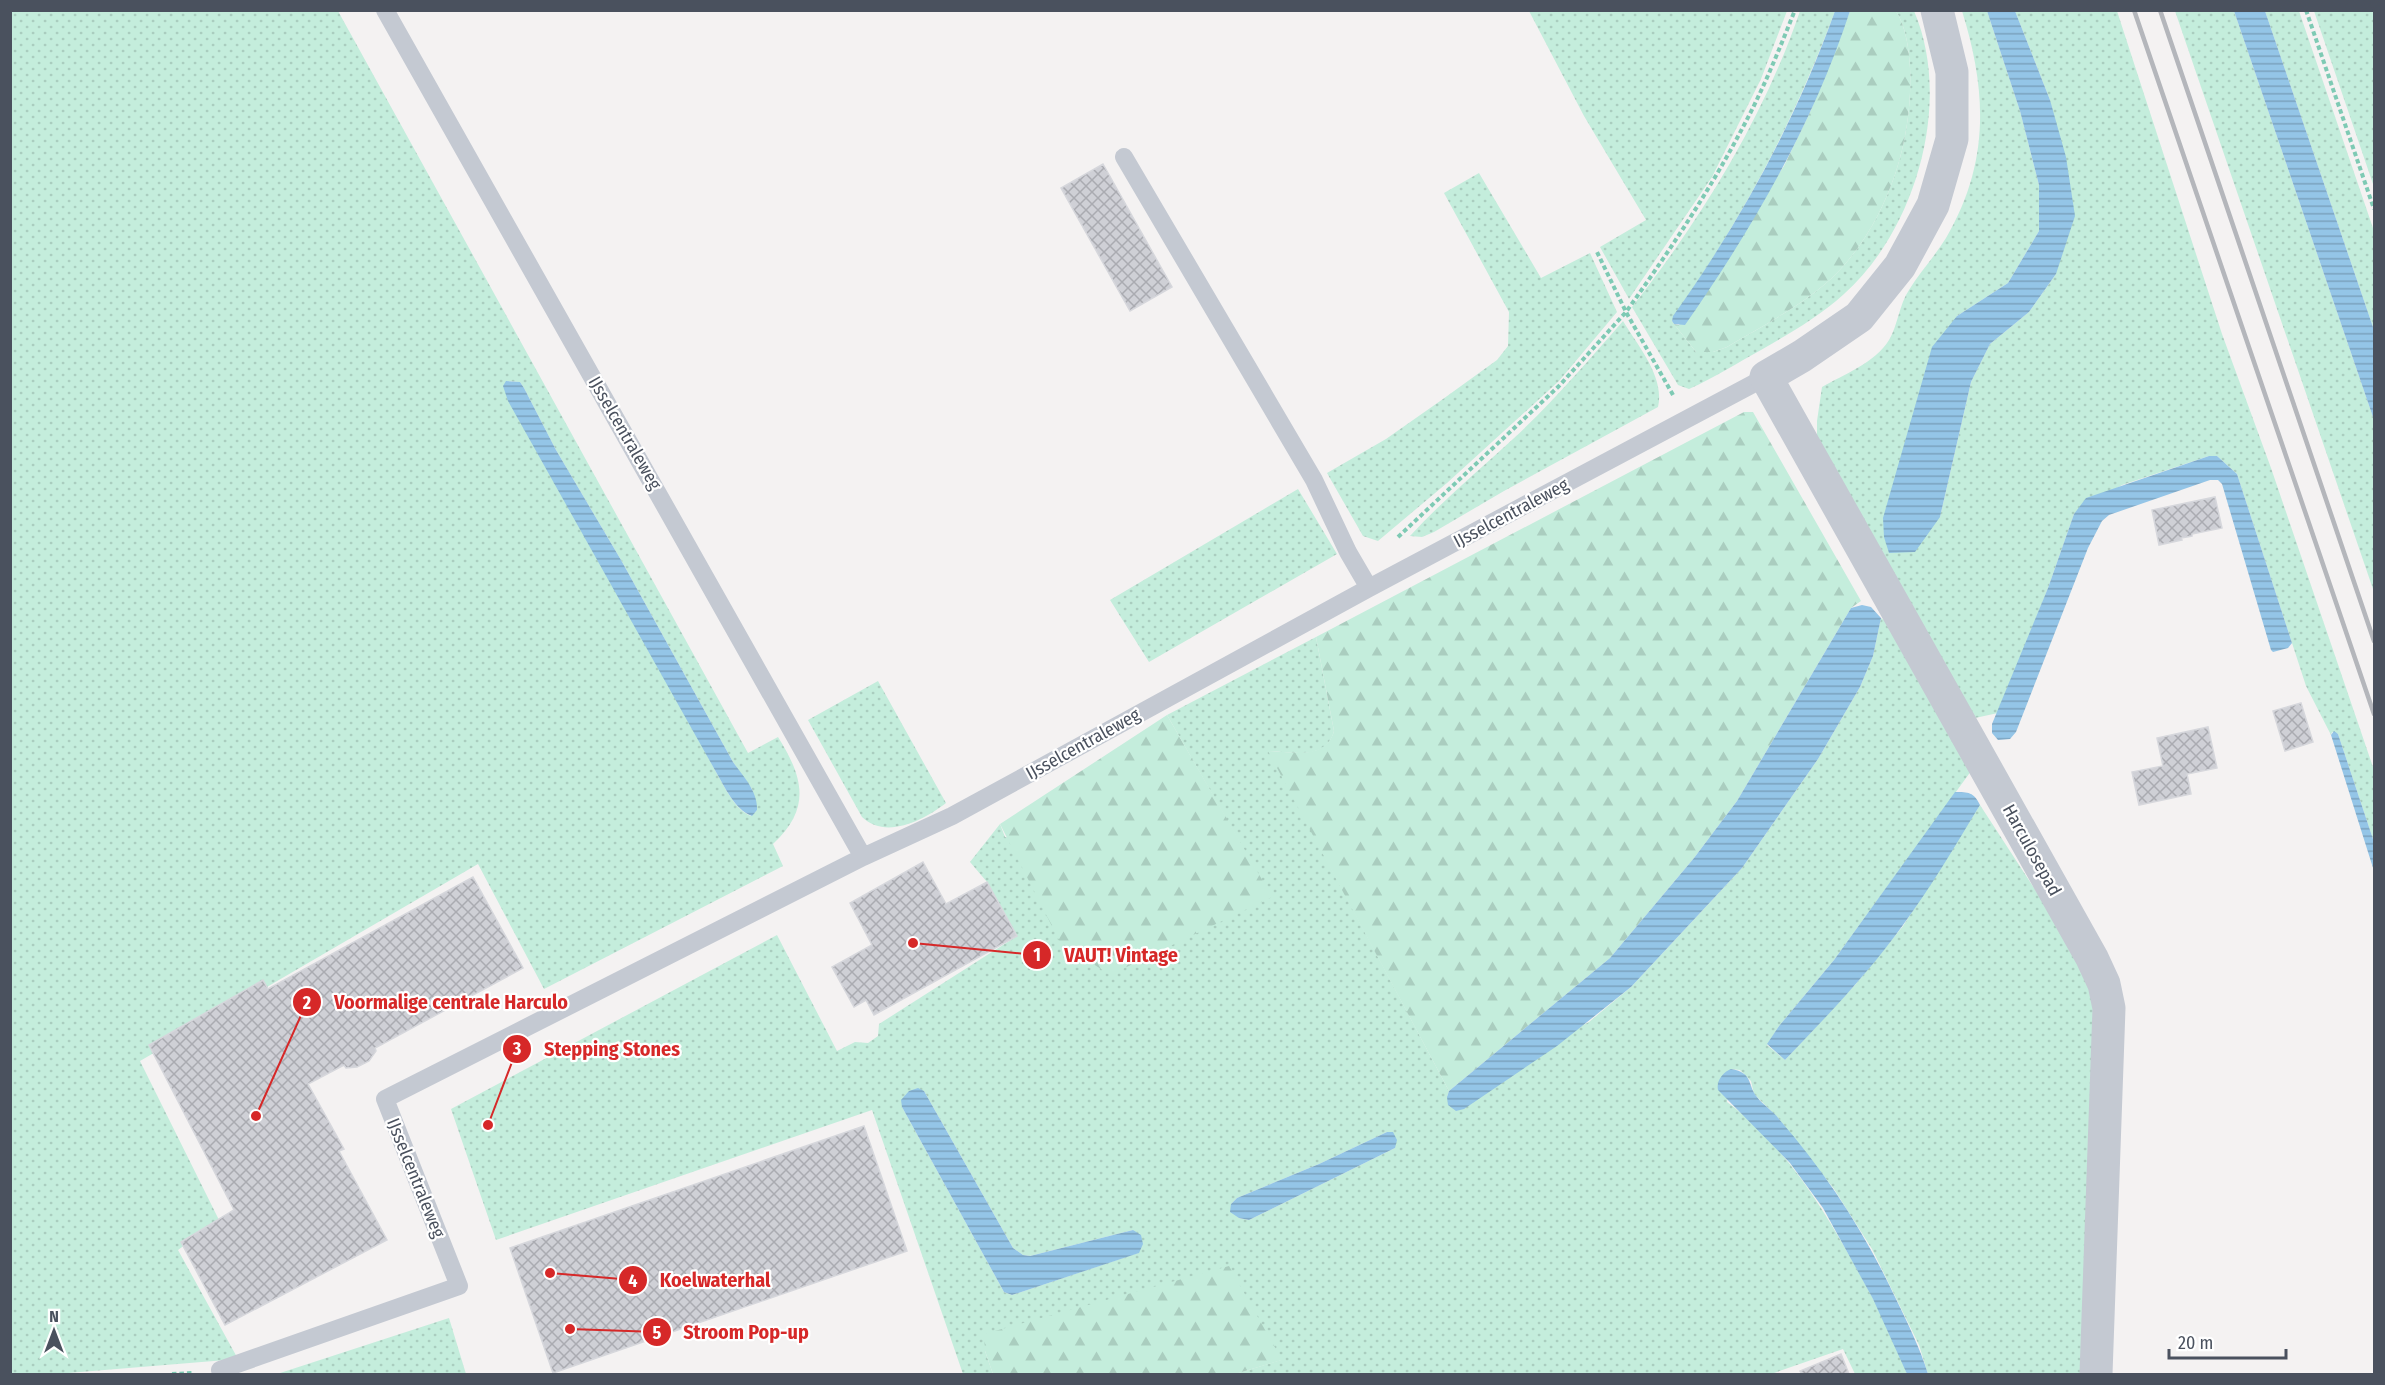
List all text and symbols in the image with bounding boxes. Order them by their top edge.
street label: IJsselcentraleweg [584,372,667,494]
street label: IJsselcentraleweg [1450,473,1573,553]
street label: IJsselcentraleweg [1022,703,1144,784]
street label: Harculosepad [1998,800,2066,900]
callout: VAUT! Vintage [1022,936,1190,974]
text: VAUT! Vintage [1063,943,1178,967]
text: 1 [1033,944,1041,966]
callout: Voormalige centrale Harculo [292,983,580,1021]
text: Voormalige centrale Harculo [333,990,568,1014]
text: 2 [302,992,311,1014]
callout: Stepping Stones [502,1030,692,1068]
text: Stepping Stones [544,1037,680,1061]
text: 3 [512,1038,522,1060]
street label: IJsselcentraleweg [382,1115,450,1242]
callout: Koelwaterhal [618,1261,783,1299]
text: Koelwaterhal [660,1268,771,1292]
text: 4 [628,1270,638,1292]
north arrow [24,1301,84,1361]
text: N [49,1307,59,1326]
callout: Stroom Pop-up [642,1313,821,1351]
text: Stroom Pop-up [683,1320,809,1344]
text: 5 [653,1322,662,1344]
scale bar [2169,1322,2286,1360]
text: 20 m [2178,1332,2213,1354]

